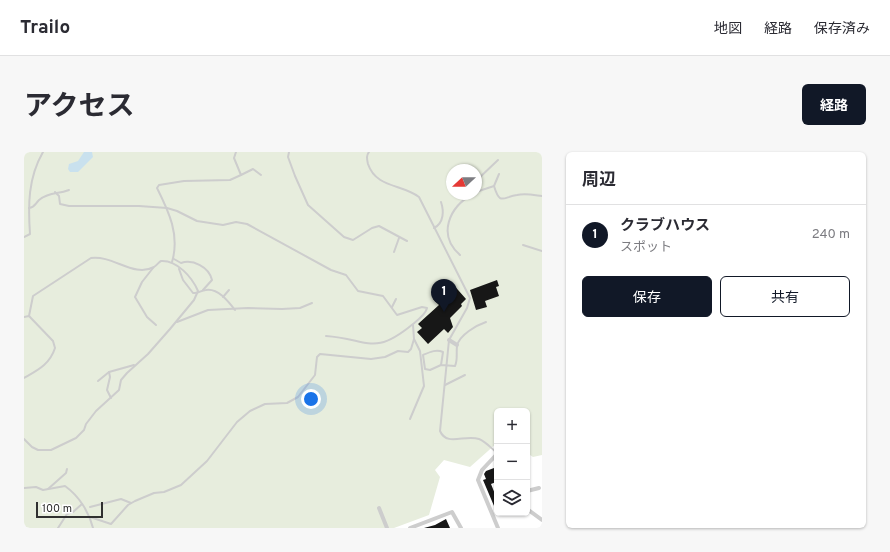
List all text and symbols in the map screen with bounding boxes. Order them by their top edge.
text: Trailo [20,16,70,40]
text: 地図 [714,21,742,38]
text: 経路 [764,21,792,38]
text: 保存済み [814,21,870,38]
button: 経路 [802,84,866,125]
text: アクセス [24,90,135,126]
north arrow [446,164,482,200]
text: 周辺 [582,170,616,192]
text: クラブハウス [620,217,710,236]
text: 1 [592,227,598,243]
text: 240 m [812,227,850,243]
text: スポット [620,240,672,256]
button: 保存 [582,276,712,317]
button: 共有 [720,276,850,317]
pin: 1 [431,279,457,312]
your location [301,389,321,409]
map controls [494,408,530,516]
button: + [494,408,530,444]
button: − [494,444,530,480]
button: layers [494,480,530,516]
scale bar [36,500,103,519]
text: 100 m [42,502,72,516]

